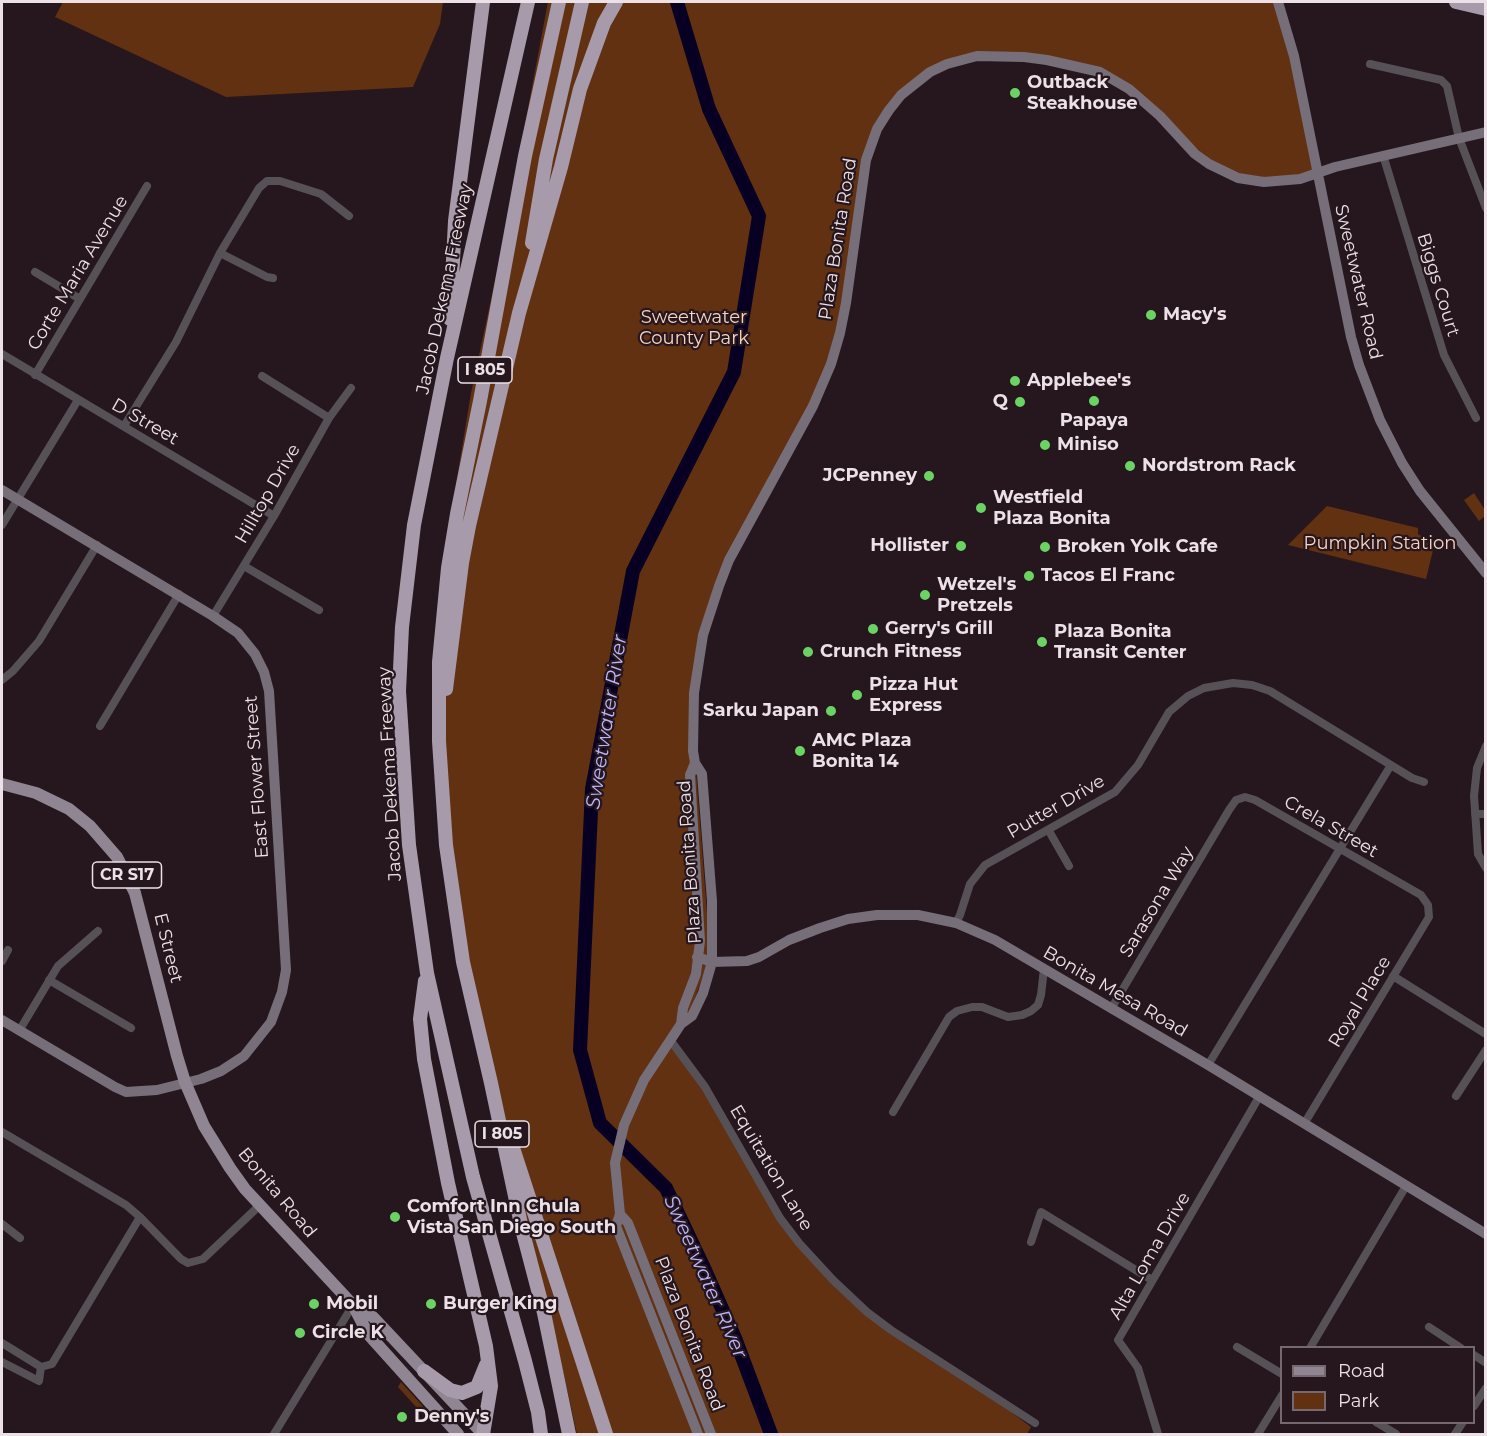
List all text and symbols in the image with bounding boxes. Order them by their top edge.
place label: Outback Steakhouse [1027,72,1138,115]
marker: Outback Steakhouse [1008,86,1022,100]
street label: Plaza Bonita Road [815,156,861,322]
street label: Jacob Dekema Freeway [412,182,478,396]
street label: Corte Maria Avenue [23,192,133,354]
street label: Sweetwater Road [1330,202,1386,362]
street label: Biggs Court [1412,231,1464,339]
place label: Macy's [1163,304,1226,326]
park label: Sweetwater County Park [639,307,749,350]
marker: Macy's [1144,308,1158,322]
road number: I 805 [458,357,512,383]
place label: Applebee's [1027,370,1131,392]
marker: Applebee's [1008,374,1022,388]
place label: Q [993,391,1008,413]
street label: D Street [108,394,182,450]
marker: Papaya [1087,394,1101,408]
marker: Q [1013,395,1027,409]
place label: Papaya [1060,410,1128,432]
place label: Miniso [1057,434,1119,456]
marker: Miniso [1038,438,1052,452]
street label: Hilltop Drive [231,440,305,548]
place label: Nordstrom Rack [1142,455,1296,477]
marker: Nordstrom Rack [1123,459,1137,473]
place label: JCPenney [823,465,917,487]
marker: JCPenney [922,469,936,483]
place label: Westfield Plaza Bonita [993,487,1111,530]
marker: Westfield Plaza Bonita [974,501,988,515]
park label: Pumpkin Station [1303,533,1457,555]
place label: Hollister [870,535,949,557]
place label: Broken Yolk Cafe [1057,536,1218,558]
marker: Hollister [954,539,968,553]
marker: Broken Yolk Cafe [1038,540,1052,554]
place label: Tacos El Franc [1041,565,1175,587]
marker: Tacos El Franc [1022,569,1036,583]
place label: Wetzel's Pretzels [937,574,1016,616]
marker: Wetzel's Pretzels [918,588,932,602]
place label: Gerry's Grill [885,618,993,640]
place label: Plaza Bonita Transit Center [1054,621,1187,664]
marker: Gerry's Grill [866,622,880,636]
water label: Sweetwater River [581,633,633,811]
marker: Plaza Bonita Transit Center [1035,635,1049,649]
place label: Crunch Fitness [820,641,962,663]
marker: Crunch Fitness [801,645,815,659]
street label: Jacob Dekema Freeway [374,666,406,882]
place label: Pizza Hut Express [869,674,958,716]
marker: Pizza Hut Express [850,688,864,702]
street label: East Flower Street [241,695,273,859]
place label: Sarku Japan [703,700,819,722]
marker: Sarku Japan [824,704,838,718]
place label: AMC Plaza Bonita 14 [812,730,912,772]
marker: AMC Plaza Bonita 14 [793,744,807,758]
street label: Putter Drive [1003,770,1109,844]
street label: Plaza Bonita Road [674,779,706,945]
street label: Crela Street [1280,791,1382,863]
street label: Sarasona Way [1115,843,1199,961]
road number: CR S17 [92,862,162,888]
street label: E Street [149,911,187,985]
street label: Bonita Mesa Road [1039,942,1191,1042]
street label: Royal Place [1324,952,1396,1052]
street label: Equitation Lane [725,1101,817,1235]
road number: I 805 [475,1121,529,1147]
street label: Bonita Road [233,1144,321,1242]
street label: Alta Loma Drive [1105,1189,1195,1323]
water label: Sweetwater River [658,1192,752,1362]
place label: Comfort Inn Chula Vista San Diego South [407,1196,616,1238]
marker: Comfort Inn Chula Vista San Diego South [388,1210,402,1224]
street label: Plaza Bonita Road [650,1254,728,1414]
place label: Mobil [326,1293,378,1315]
place label: Burger King [443,1293,557,1315]
marker: Mobil [307,1297,321,1311]
marker: Burger King [424,1297,438,1311]
place label: Circle K [312,1322,384,1344]
marker: Circle K [293,1326,307,1340]
legend [1280,1346,1475,1424]
text: Road [1338,1360,1385,1382]
text: Park [1338,1390,1379,1412]
place label: Denny's [414,1406,489,1428]
marker: Denny's [395,1410,409,1424]

